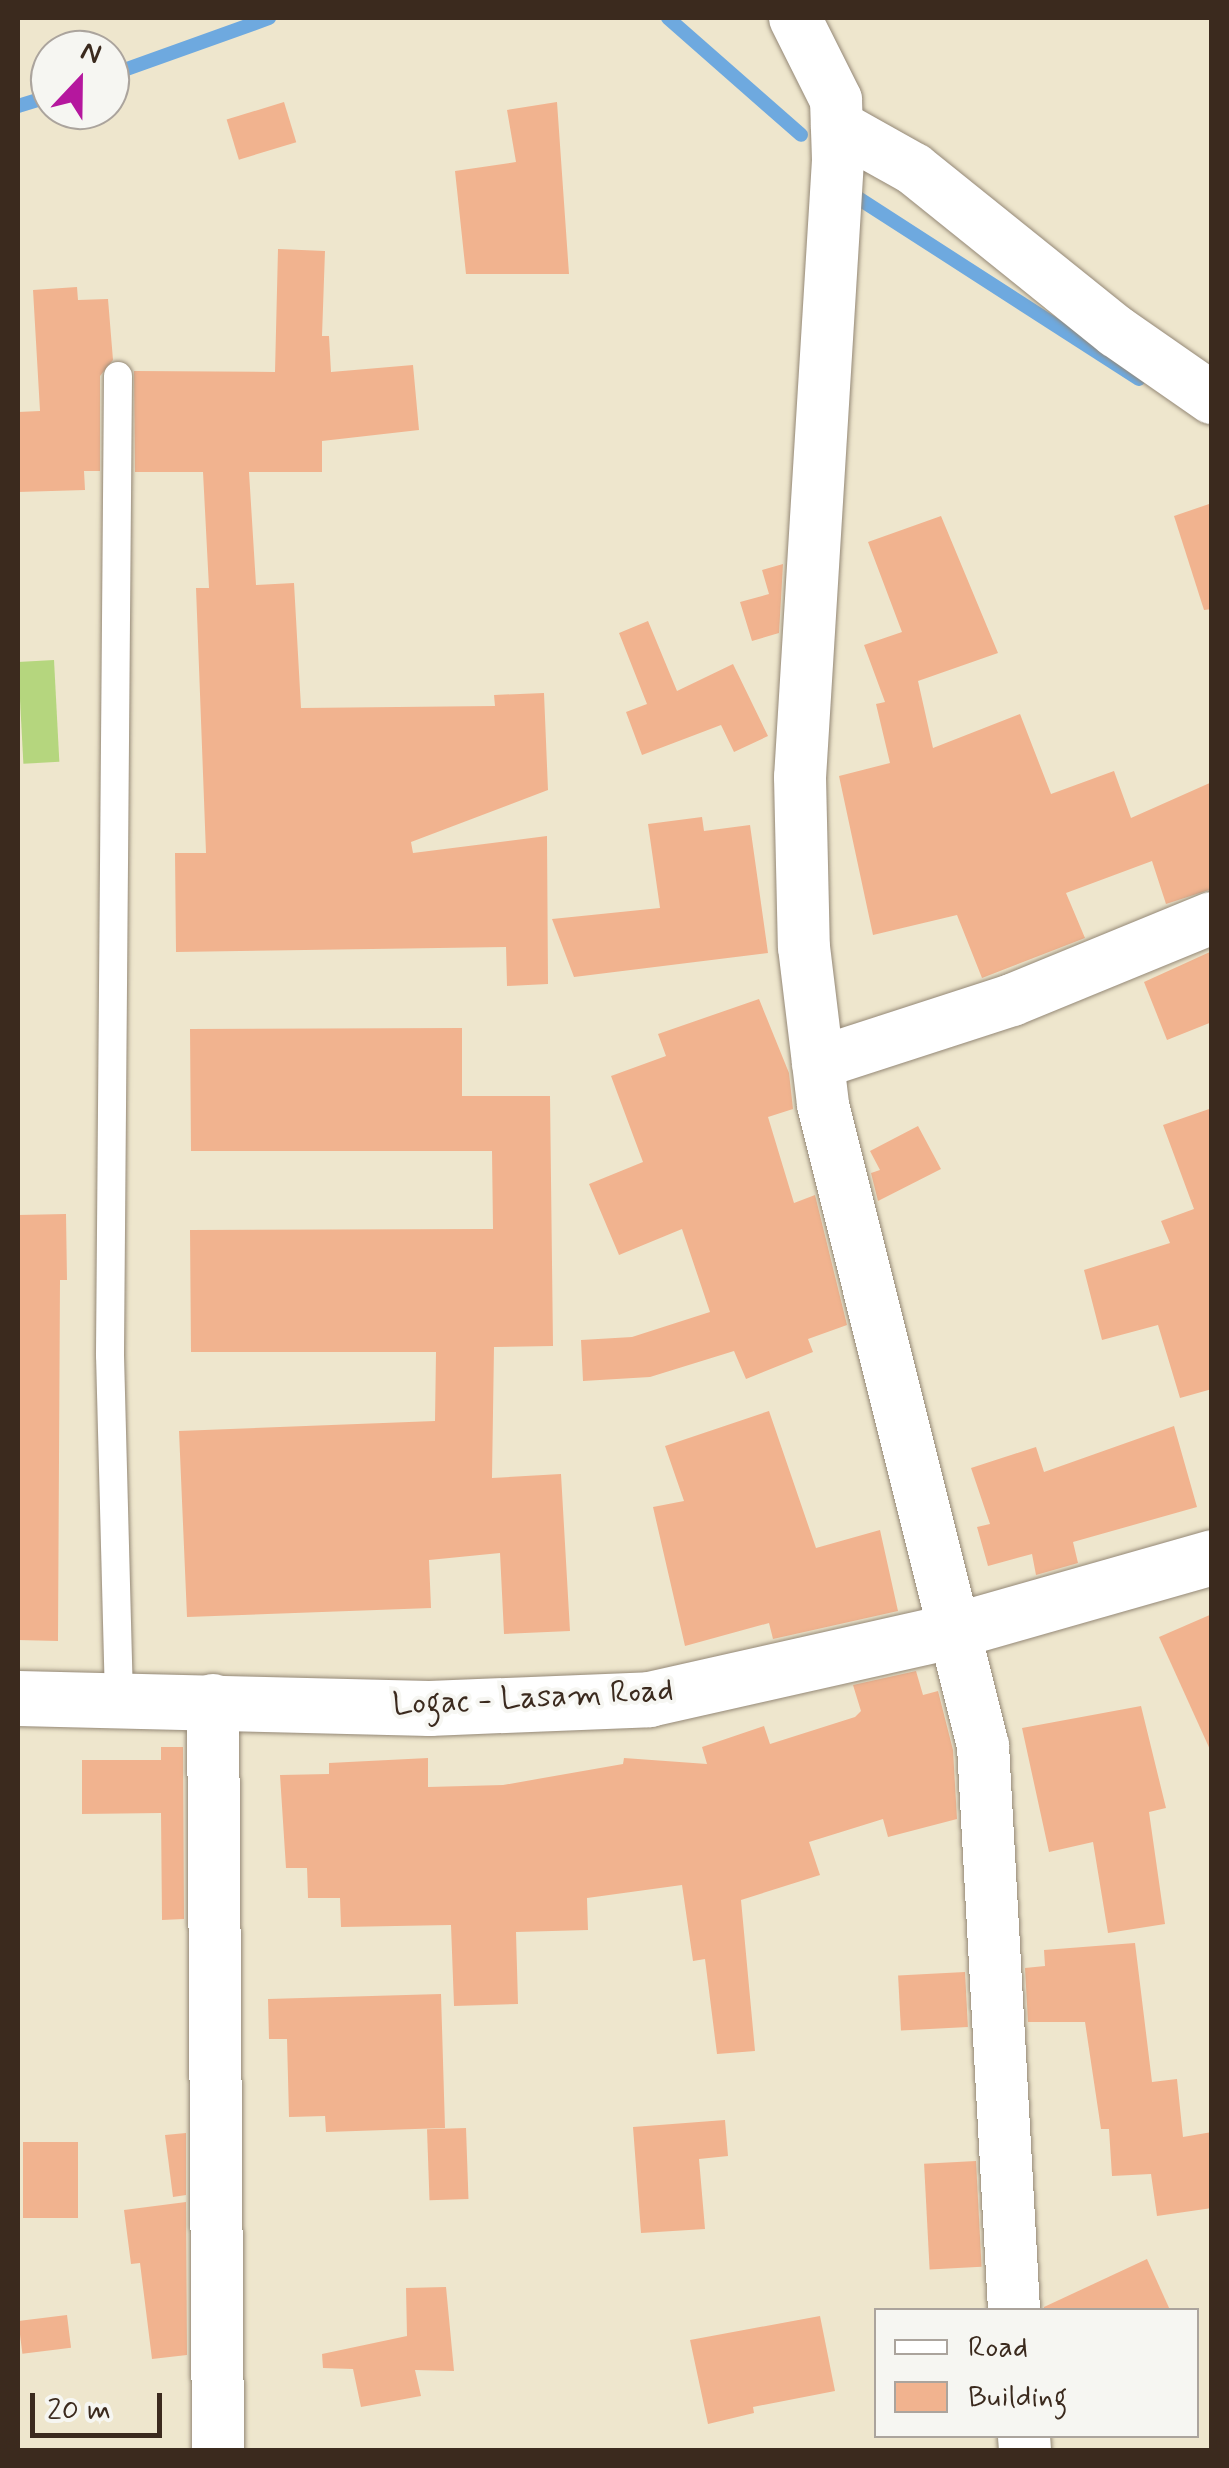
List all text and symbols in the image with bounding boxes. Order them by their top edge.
north arrow [30,30,130,130]
text: N [75,33,106,74]
street label: Logac - Lasam Road [391,1671,675,1725]
legend [874,2308,1199,2438]
text: Road [968,2328,1028,2367]
scale bar [35,2373,168,2435]
text: Building [968,2378,1067,2417]
text: 20 m [47,2391,111,2430]

